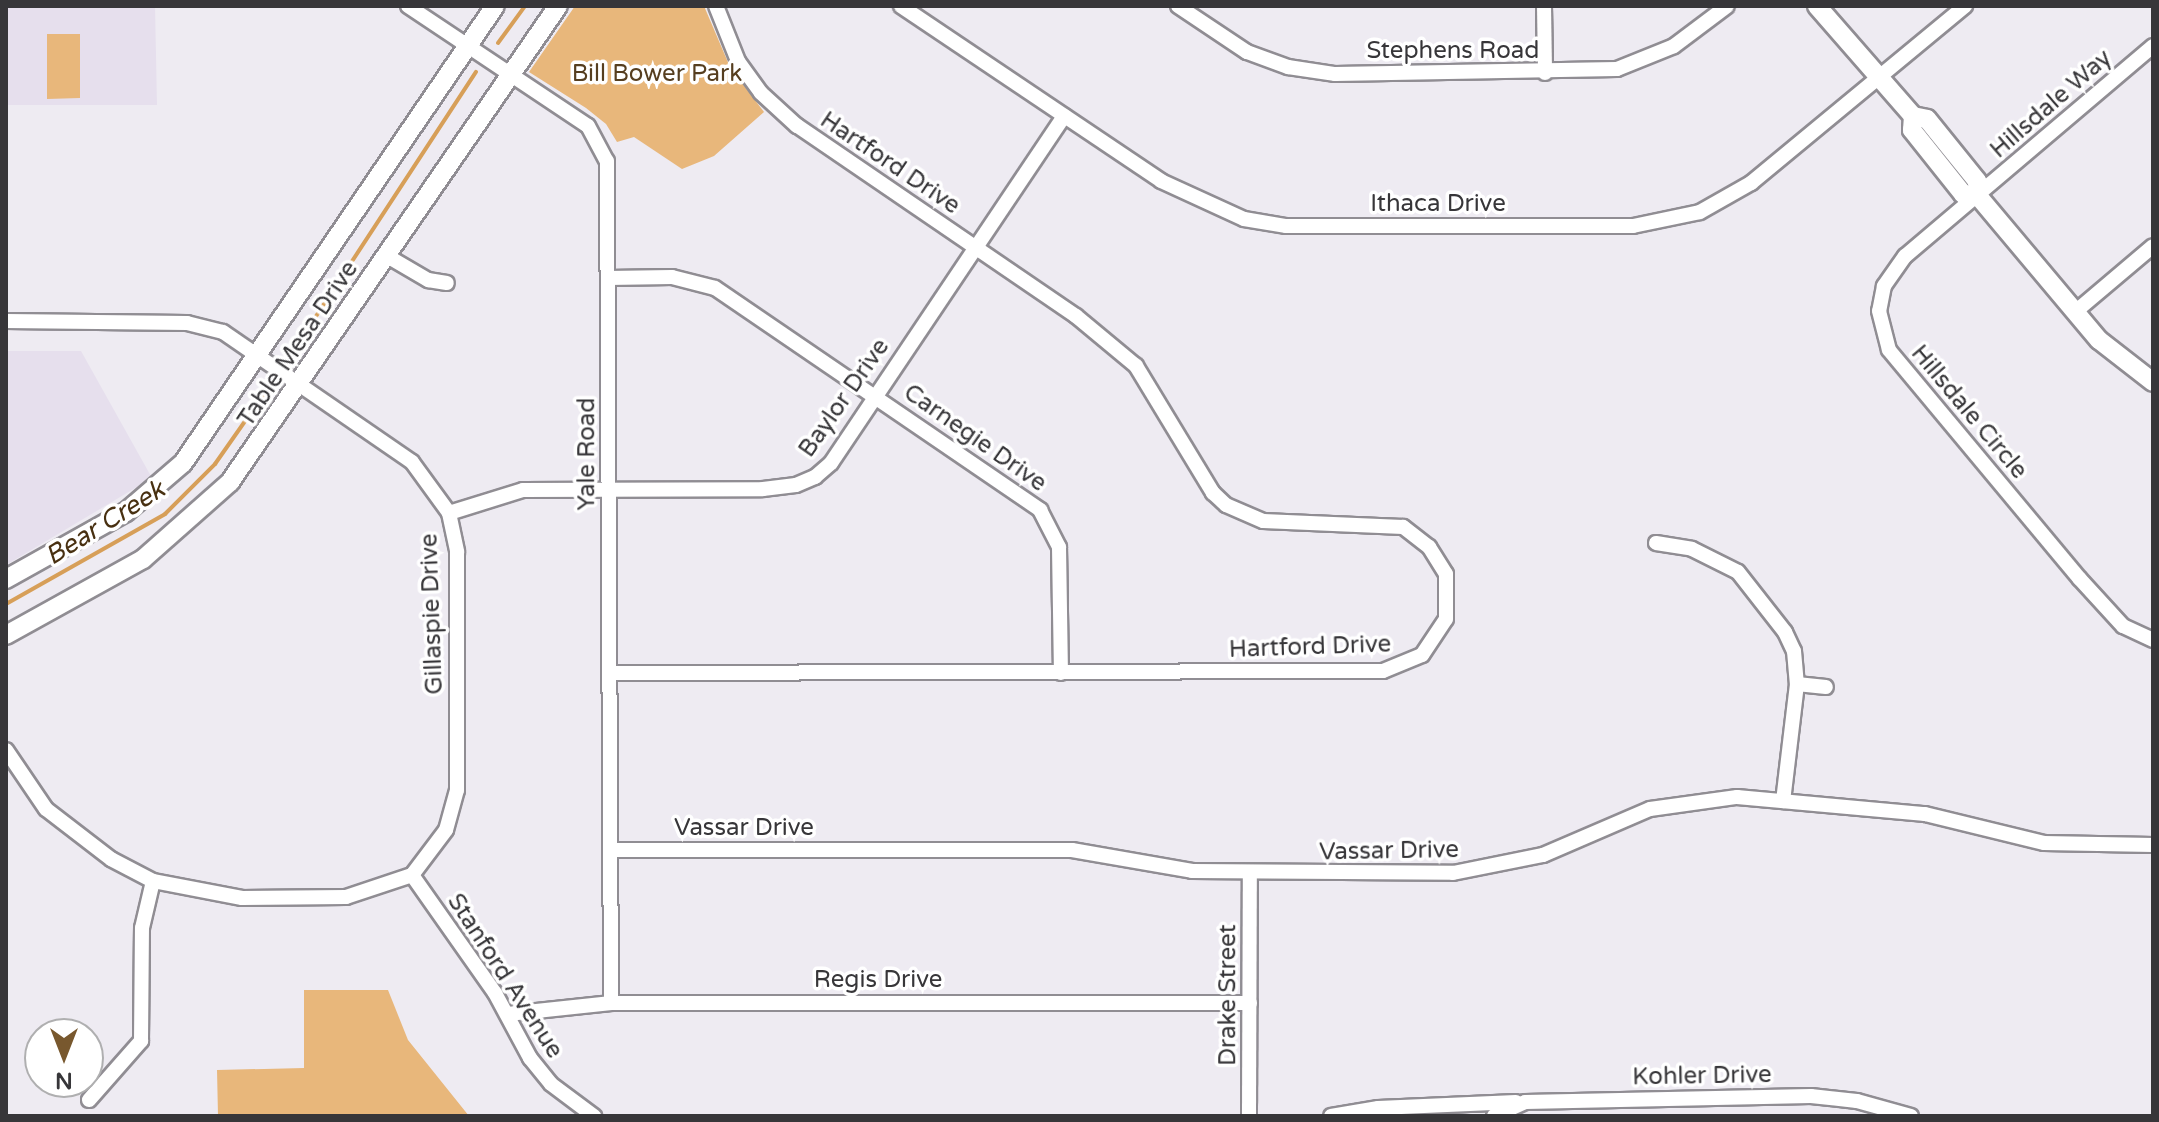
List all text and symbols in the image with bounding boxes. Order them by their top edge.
street label: Stephens Road [1367,37,1539,65]
street label: Hillsdale Way [1984,44,2118,164]
park label: Bill Bower Park [572,60,742,88]
street label: Hartford Drive [815,106,965,220]
street label: Ithaca Drive [1370,190,1506,218]
street label: Table Mesa Drive [232,256,364,432]
street label: Baylor Drive [793,333,895,463]
street label: Hillsdale Circle [1905,339,2033,485]
street label: Carnegie Drive [898,378,1052,498]
street label: Yale Road [573,398,601,510]
water label: Bear Creek [39,474,171,572]
street label: Gillaspie Drive [415,533,449,695]
street label: Hartford Drive [1228,630,1392,664]
street label: Vassar Drive [674,814,814,842]
street label: Vassar Drive [1319,835,1459,867]
street label: Stanford Avenue [441,888,569,1064]
street label: Drake Street [1214,924,1242,1066]
street label: Regis Drive [814,966,942,994]
north arrow [24,1018,104,1098]
street label: Kohler Drive [1632,1060,1772,1092]
text: N [55,1067,73,1093]

